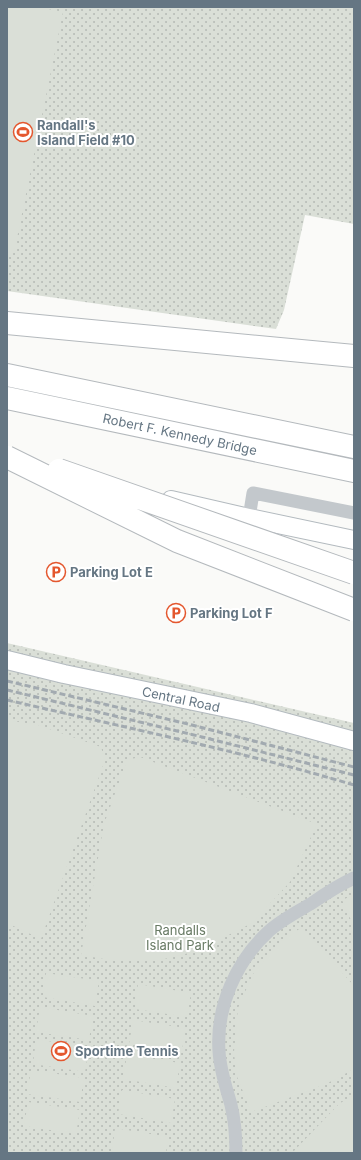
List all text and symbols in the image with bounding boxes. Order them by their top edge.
place label: Randall's Island Field #10 [37,117,135,148]
sports icon: Randall's Island Field #10 [12,121,34,143]
street label: Robert F. Kennedy Bridge [101,410,259,458]
parking icon: Parking Lot E [45,561,67,583]
place label: Parking Lot E [70,564,153,580]
parking icon: Parking Lot F [165,602,187,624]
place label: Parking Lot F [190,605,273,621]
street label: Central Road [141,683,221,715]
park label: Randalls Island Park [146,922,214,953]
sports icon: Sportime Tennis [50,1040,72,1062]
place label: Sportime Tennis [75,1043,179,1059]

